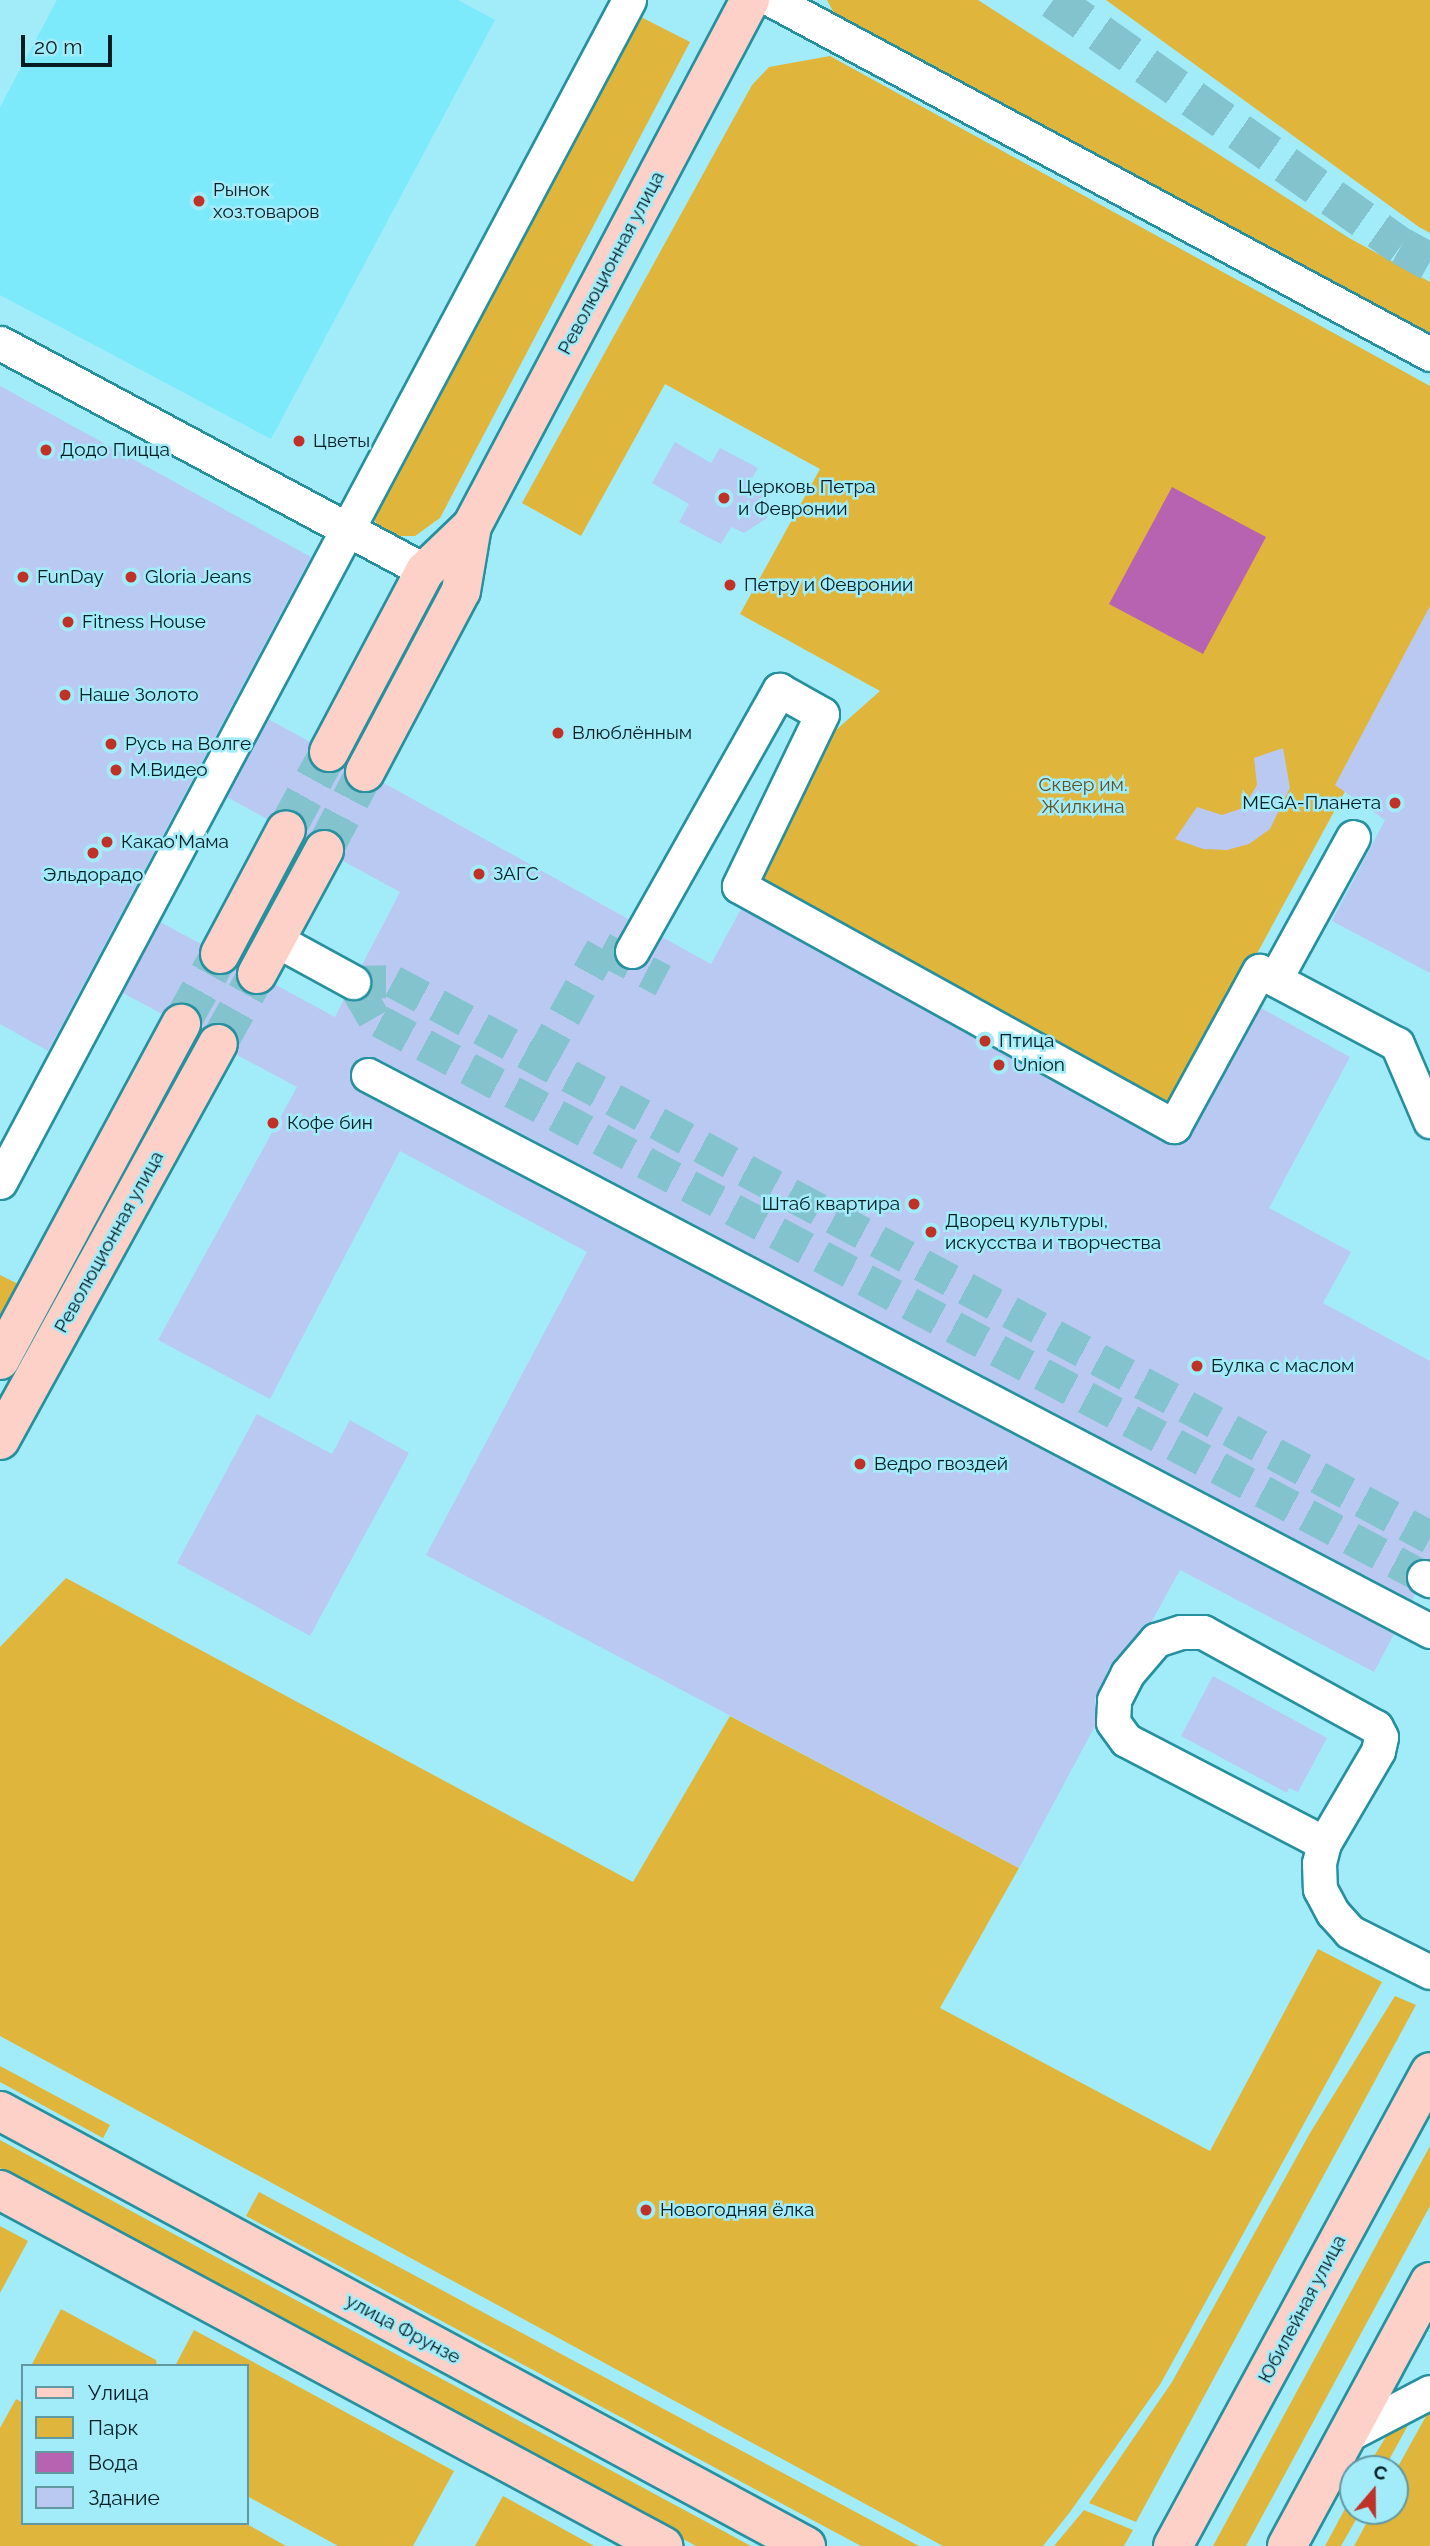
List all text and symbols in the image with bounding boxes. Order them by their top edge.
scale bar [24,21,116,65]
text: 20 m [34,34,82,59]
street label: Революционная улица [553,167,669,359]
place label: Рынок хоз.товаров [213,179,319,223]
marker: Рынок хоз.товаров [191,193,207,209]
place label: Цветы [313,430,370,452]
marker: Цветы [291,433,307,449]
place label: Додо Пицца [60,439,170,461]
marker: Додо Пицца [38,442,54,458]
place label: Церковь Петра и Февронии [738,476,876,520]
marker: Церковь Петра и Февронии [716,490,732,506]
place label: FunDay [37,566,104,588]
place label: Gloria Jeans [145,566,252,588]
marker: FunDay [15,569,31,585]
marker: Gloria Jeans [123,569,139,585]
place label: Петру и Февронии [744,574,914,596]
marker: Петру и Февронии [722,577,738,593]
place label: Fitness House [82,611,206,633]
marker: Fitness House [60,614,76,630]
place label: Наше Золото [79,684,199,706]
marker: Наше Золото [57,687,73,703]
place label: Влюблённым [572,722,692,744]
marker: Влюблённым [550,725,566,741]
place label: Русь на Волге [125,733,251,755]
marker: Русь на Волге [103,736,119,752]
place label: М.Видео [130,759,208,781]
marker: М.Видео [108,762,124,778]
park label: Сквер им. Жилкина [1039,774,1127,818]
place label: MEGA-Планета [1242,792,1381,814]
marker: MEGA-Планета [1387,795,1403,811]
place label: Какао'Мама [121,831,229,853]
marker: Какао'Мама [99,834,115,850]
marker: Эльдорадо [85,845,101,861]
place label: ЗАГС [493,863,539,885]
place label: Эльдорадо [43,864,143,886]
marker: ЗАГС [471,866,487,882]
place label: Птица [999,1030,1054,1052]
marker: Птица [977,1033,993,1049]
place label: Union [1013,1054,1065,1076]
marker: Union [991,1057,1007,1073]
place label: Кофе бин [287,1112,373,1134]
marker: Кофе бин [265,1115,281,1131]
street label: Революционная улица [49,1147,169,1337]
place label: Штаб квартира [762,1193,900,1215]
marker: Штаб квартира [906,1196,922,1212]
place label: Дворец культуры, искусства и творчества [945,1210,1161,1254]
marker: Дворец культуры, искусства и творчества [923,1224,939,1240]
place label: Булка с маслом [1211,1355,1354,1377]
marker: Булка с маслом [1189,1358,1205,1374]
place label: Ведро гвоздей [874,1453,1008,1475]
marker: Ведро гвоздей [852,1456,868,1472]
place label: Новогодняя ёлка [660,2199,814,2221]
marker: Новогодняя ёлка [638,2202,654,2218]
street label: Юбилейная улица [1253,2231,1351,2387]
street label: улица Фрунзе [342,2289,464,2369]
legend [21,2364,248,2525]
text: Улица [88,2380,149,2405]
text: Парк [88,2415,138,2440]
text: Вода [88,2450,138,2475]
north arrow [1339,2455,1409,2525]
text: С [1371,2460,1390,2485]
text: Здание [88,2485,160,2510]

